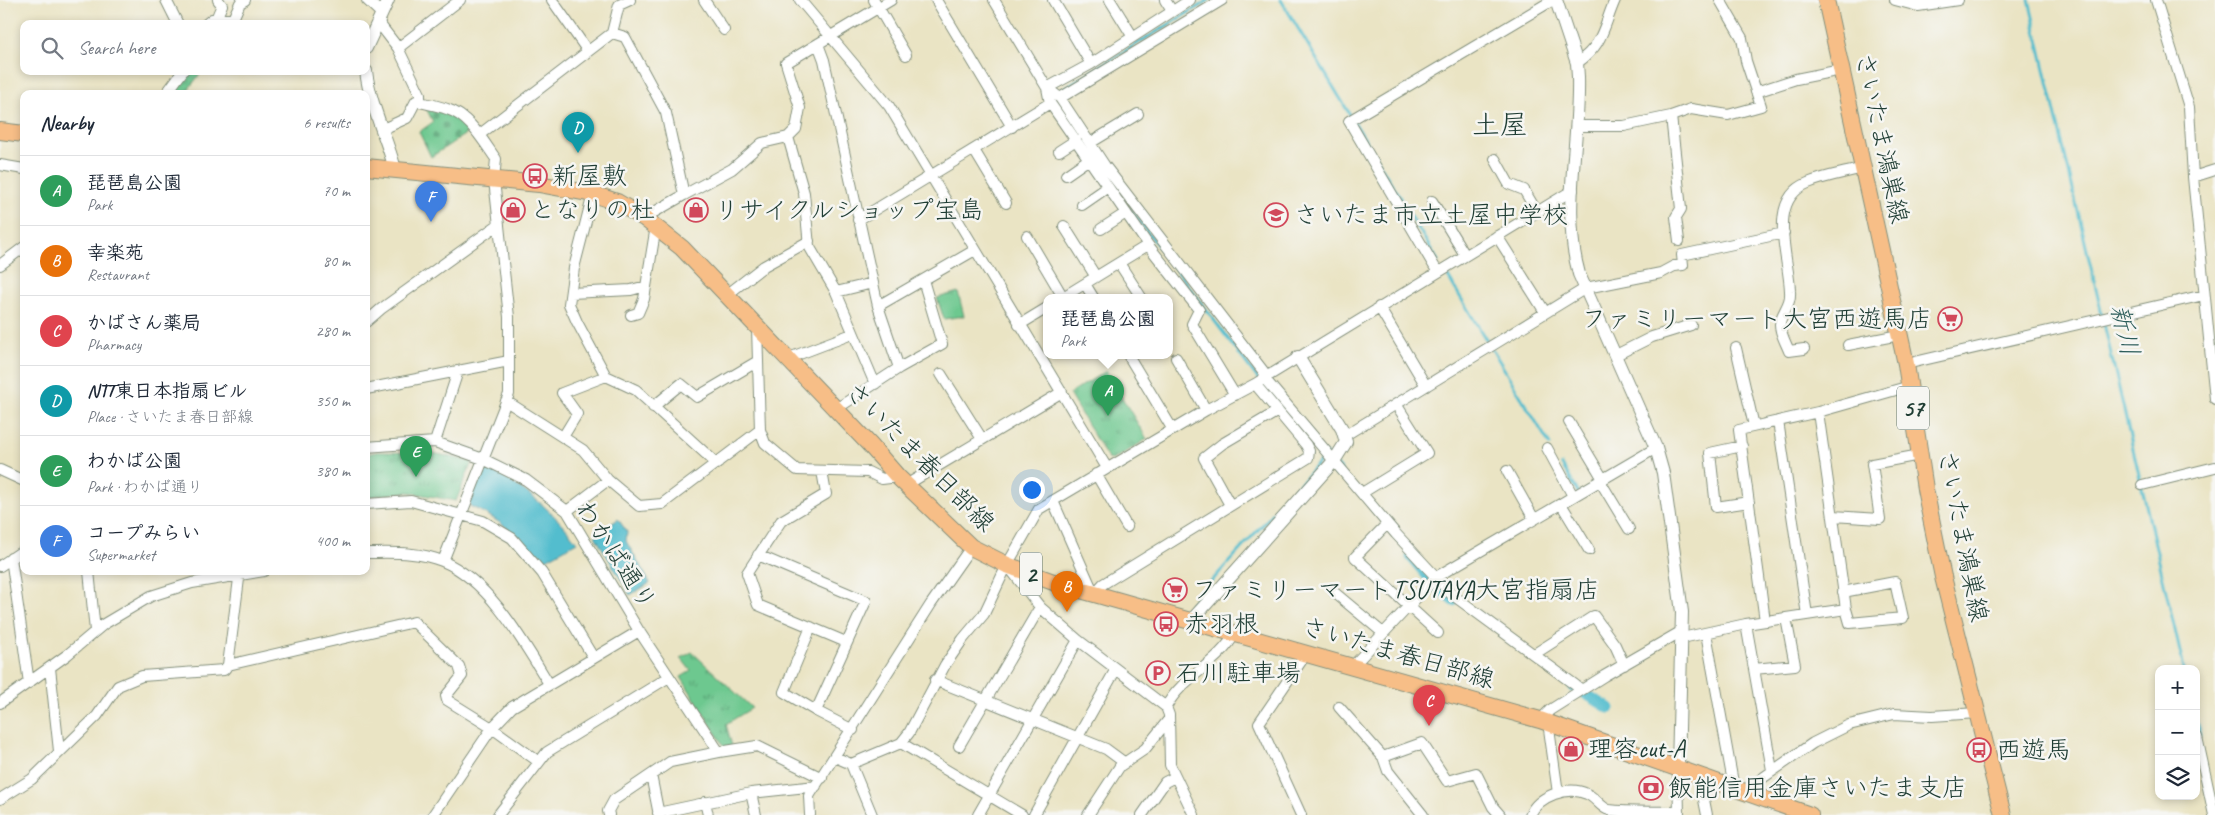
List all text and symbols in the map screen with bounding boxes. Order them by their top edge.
search box [20,20,370,75]
icon: search [38,34,66,62]
text: Search here [78,36,155,60]
street label: さいたま鴻巣線 [1848,50,1916,226]
district label: 土屋 [1472,107,1528,142]
text: Nearby [40,110,93,136]
pin: D [562,112,594,153]
text: 6 results [303,113,350,133]
place label: 新屋敷 [552,160,627,192]
bus stop icon: 新屋敷 [522,163,548,189]
text: 琵琶島公園 [87,171,182,195]
text: A [52,181,60,201]
text: 70 m [323,181,350,201]
pin: F [415,181,447,222]
place label: となりの杜 [530,194,655,226]
place label: リサイクルショップ宝島 [714,194,984,226]
text: Park [87,195,112,215]
shop icon: となりの杜 [500,197,526,223]
shop icon: リサイクルショップ宝島 [683,197,709,223]
place label: さいたま市立土屋中学校 [1294,199,1568,231]
school or university icon: さいたま市立土屋中学校 [1263,202,1289,228]
text: 幸楽苑 [87,241,144,265]
text: B [52,251,60,271]
text: 80 m [323,251,350,271]
text: Restaurant [87,265,149,285]
popup [1043,294,1173,359]
water label: 新川 [2103,301,2147,359]
place label: ファミリーマート大宮西遊馬店 [1581,303,1932,335]
supermarket icon: ファミリーマート大宮西遊馬店 [1937,306,1963,332]
text: 琵琶島公園 [1060,307,1156,331]
text: かばさん薬局 [87,311,201,335]
text: C [52,321,60,341]
text: 280 m [316,321,350,341]
text: Park [1060,331,1086,351]
text: Pharmacy [87,335,141,355]
street label: さいたま春日部線 [838,375,1002,539]
pin: A [1092,375,1124,416]
text: NTT東日本指扇ビル [87,379,248,403]
road number: 57 [1897,386,1929,429]
text: D [51,391,61,411]
text: 350 m [316,391,350,411]
text: Place · さいたま春日部線 [87,407,253,427]
pin: E [400,436,432,477]
street label: さいたま鴻巣線 [1931,448,1995,624]
text: わかば公園 [87,449,182,473]
text: E [52,461,60,481]
text: 380 m [316,461,350,481]
text: Park · わかば通り [87,477,203,497]
your location [1019,477,1045,503]
street label: わかば通り [569,494,663,616]
text: コープみらい [87,521,200,545]
text: F [52,531,60,551]
text: 400 m [316,531,350,551]
text: Supermarket [87,545,155,565]
road number: 2 [1020,552,1042,596]
pin: B [1051,571,1083,612]
place label: ファミリーマートTSUTAYA大宮指扇店 [1192,574,1600,606]
supermarket icon: ファミリーマートTSUTAYA大宮指扇店 [1162,577,1188,603]
place label: 赤羽根 [1184,608,1259,640]
street label: さいたま春日部線 [1298,610,1498,696]
bus stop icon: 赤羽根 [1153,611,1179,637]
place label: 石川駐車場 [1176,657,1301,689]
parking icon: 石川駐車場 [1145,660,1171,686]
map controls [2155,665,2200,800]
button: + [2155,665,2200,710]
pin: C [1413,685,1445,726]
button: − [2155,710,2200,755]
place label: 理容cut-A [1588,733,1687,765]
place label: 西遊馬 [1996,734,2071,766]
shop icon: 理容cut-A [1558,736,1584,762]
bus stop icon: 西遊馬 [1966,737,1992,763]
button: layers [2155,755,2200,800]
place label: 飯能信用金庫さいたま支店 [1668,772,1967,804]
bank icon: 飯能信用金庫さいたま支店 [1638,775,1664,801]

